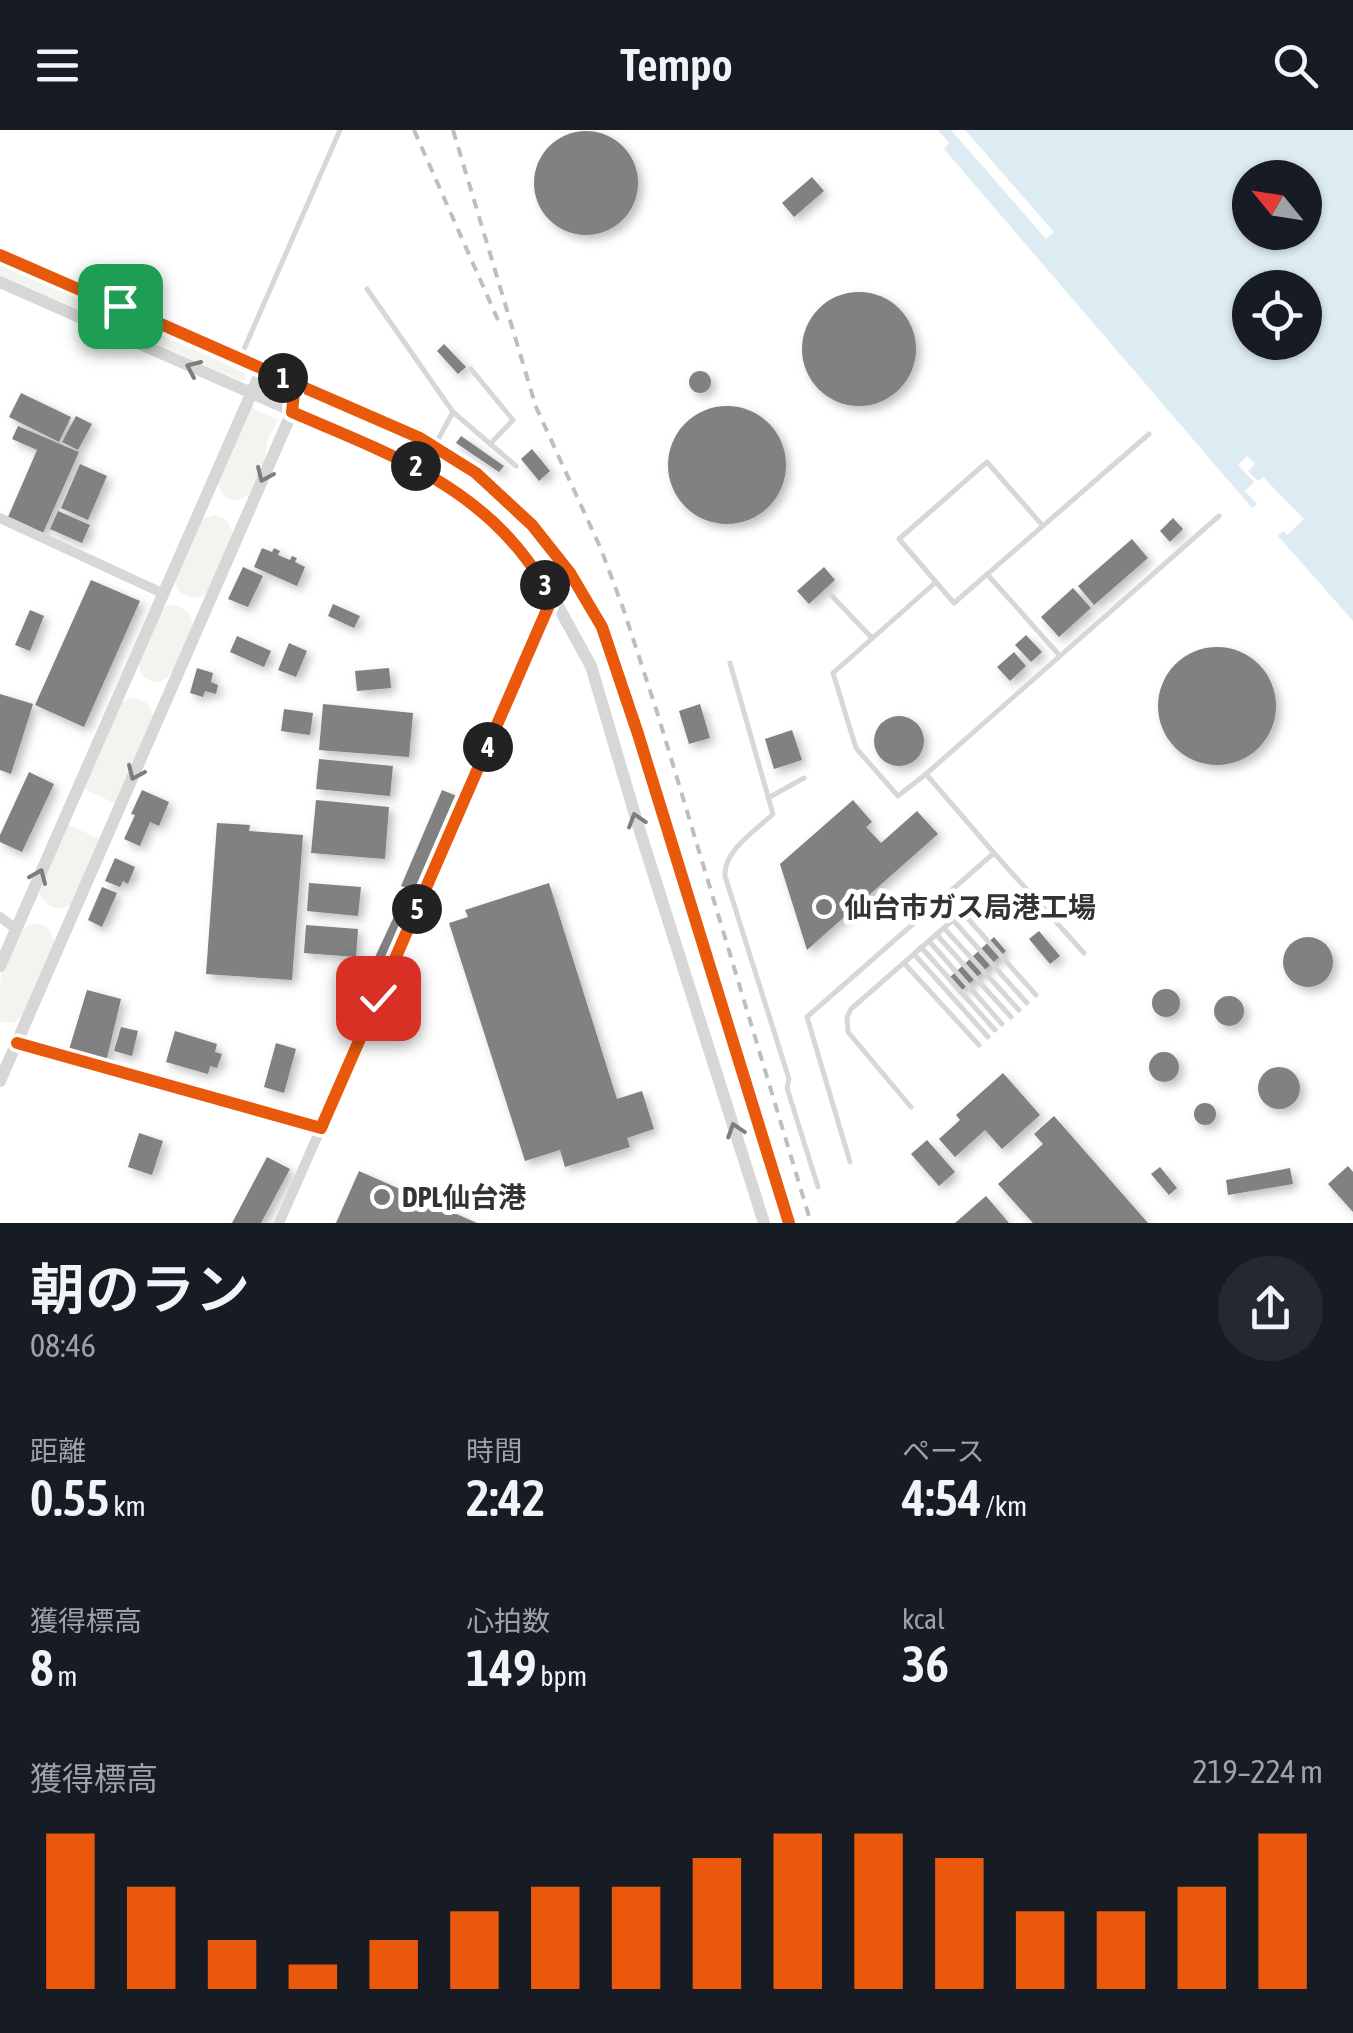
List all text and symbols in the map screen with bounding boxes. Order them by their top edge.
icon: menu [30,38,85,93]
icon: search [1268,38,1323,93]
text: Tempo [620,39,733,91]
north arrow [1232,160,1322,250]
map controls [1232,160,1322,360]
pin [78,264,163,349]
button: locate [1232,270,1322,360]
icon: arrive [93,279,148,334]
pin: 1 [258,353,308,403]
one-way arrow [185,360,203,380]
text: 1 [276,362,290,394]
pin: 2 [391,441,441,491]
text: 2 [409,450,423,482]
one-way arrow [256,465,276,483]
pin: 3 [520,560,570,610]
text: 3 [538,569,552,601]
pin: 4 [463,722,513,772]
text: 4 [481,731,495,763]
one-way arrow [127,763,147,781]
one-way arrow [627,813,648,830]
one-way arrow [27,868,47,886]
pin: 5 [392,884,442,934]
place label: 仙台市ガス局港工場 [844,891,1096,923]
text: 5 [410,893,424,925]
marker: 仙台市ガス局港工場 [813,896,835,918]
pin [336,956,421,1041]
icon: check [351,971,406,1026]
one-way arrow [726,1122,747,1139]
place label: DPL仙台港 [402,1181,526,1213]
marker: DPL仙台港 [371,1186,393,1208]
button: share [1218,1256,1323,1361]
text: 朝のラン [30,1258,250,1321]
text: 08:46 [30,1327,96,1364]
text: 距離 [30,1435,86,1467]
text: 時間 [466,1435,522,1467]
text: ペース [902,1435,985,1467]
text: 0.55 [30,1469,109,1527]
text: 2:42 [466,1469,545,1527]
text: 4:54 [902,1469,981,1527]
text: km [109,1490,146,1522]
text: /km [981,1490,1027,1522]
text: kcal [902,1603,945,1635]
text: 獲得標高 [30,1605,142,1637]
text: 心拍数 [466,1605,550,1637]
text: 36 [902,1635,949,1693]
text: 8 [30,1639,54,1697]
text: 149 [466,1639,537,1697]
text: m [54,1660,78,1692]
text: bpm [537,1660,587,1692]
text: 219–224 m [1193,1753,1323,1790]
text: 獲得標高 [30,1760,158,1797]

